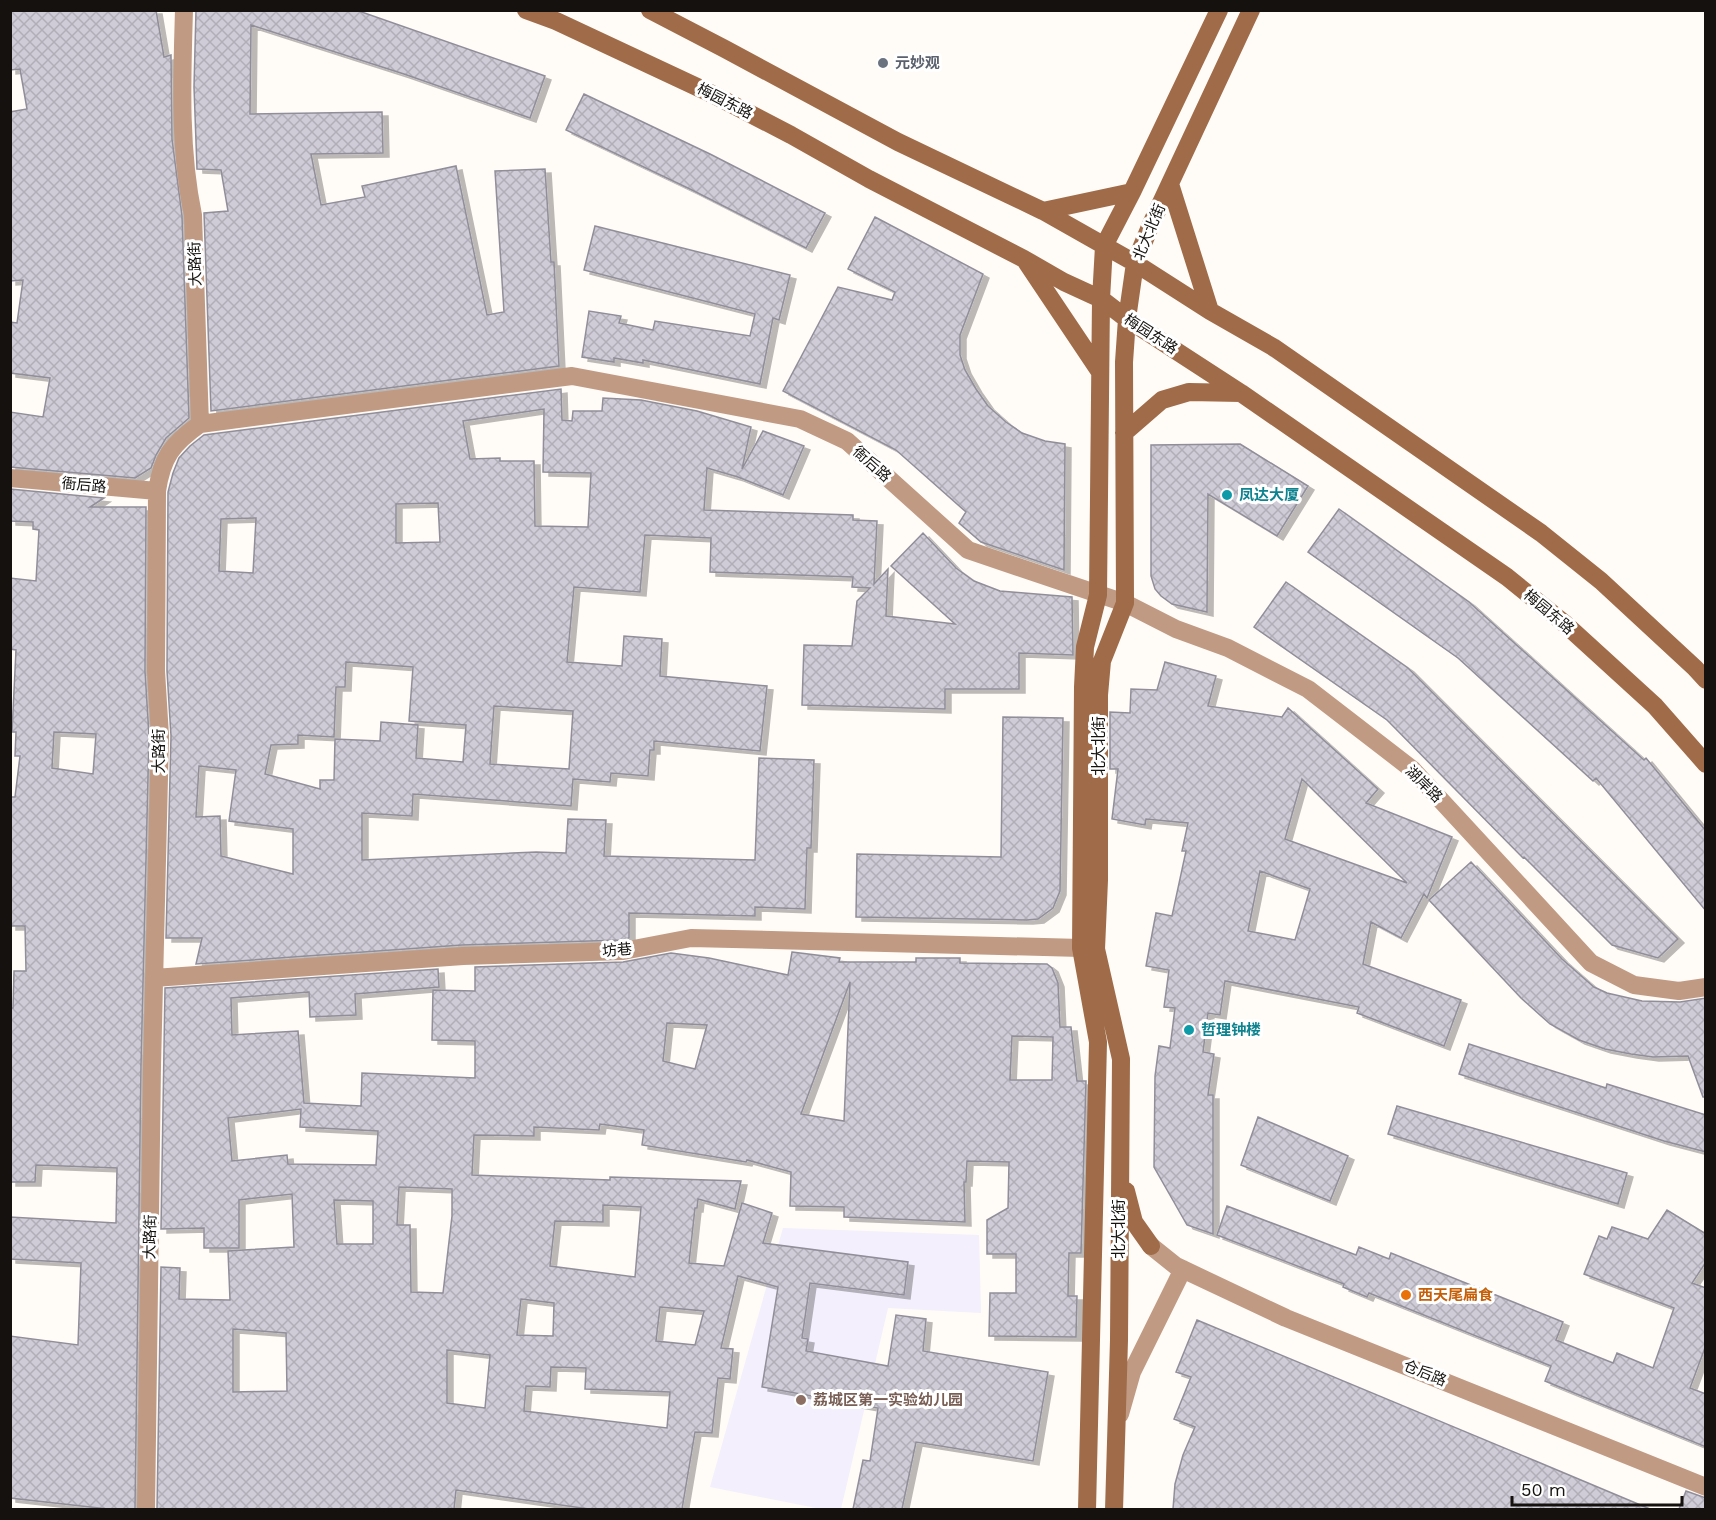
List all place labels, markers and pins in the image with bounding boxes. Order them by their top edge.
place label: 元妙观 [895,54,940,72]
marker: 元妙观 [876,56,890,70]
place label: 凤达大厦 [1239,486,1299,504]
marker: 凤达大厦 [1220,488,1234,502]
place label: 哲理钟楼 [1201,1021,1261,1039]
marker: 哲理钟楼 [1182,1023,1196,1037]
place label: 西天尾扁食 [1418,1286,1493,1304]
marker: 西天尾扁食 [1399,1288,1413,1302]
place label: 荔城区第一实验幼儿园 [813,1391,963,1409]
marker: 荔城区第一实验幼儿园 [794,1393,808,1407]

